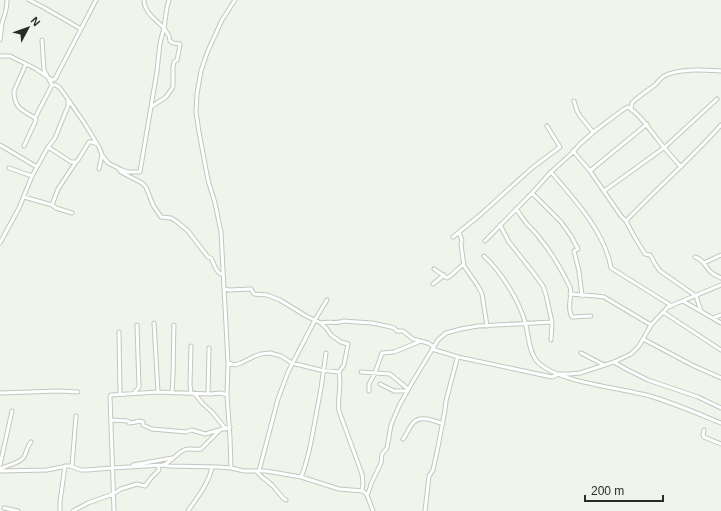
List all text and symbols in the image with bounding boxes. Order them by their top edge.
north arrow [8,8,48,48]
text: N [28,15,43,28]
scale bar [585,477,663,503]
text: 200 m [591,484,624,498]

